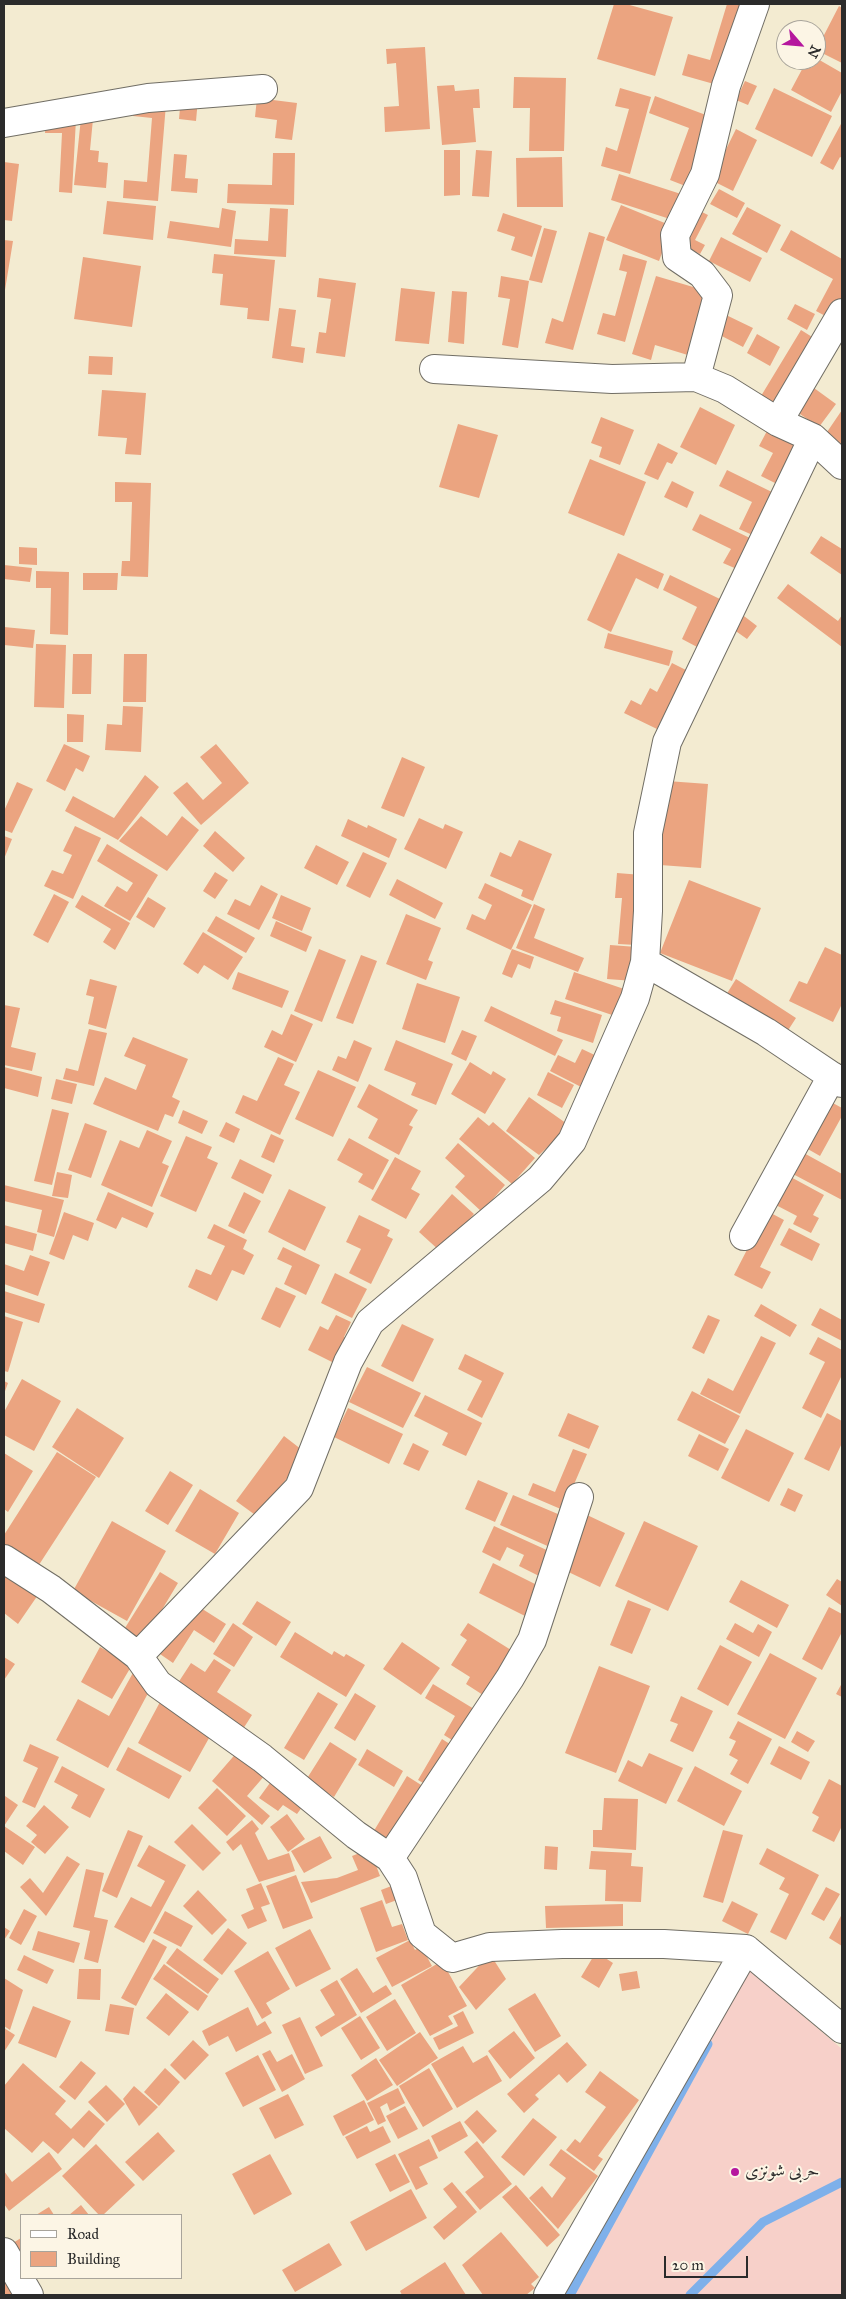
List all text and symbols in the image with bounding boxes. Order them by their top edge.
north arrow [776,20,826,70]
text: N [804,42,824,61]
place label: حربی شونزی [745,2161,819,2183]
marker: حربی شونزی [729,2166,741,2178]
legend [20,2214,182,2279]
text: Road [67,2225,99,2243]
scale bar [666,2246,750,2278]
text: Building [67,2250,120,2268]
text: 20 m [672,2256,704,2274]

